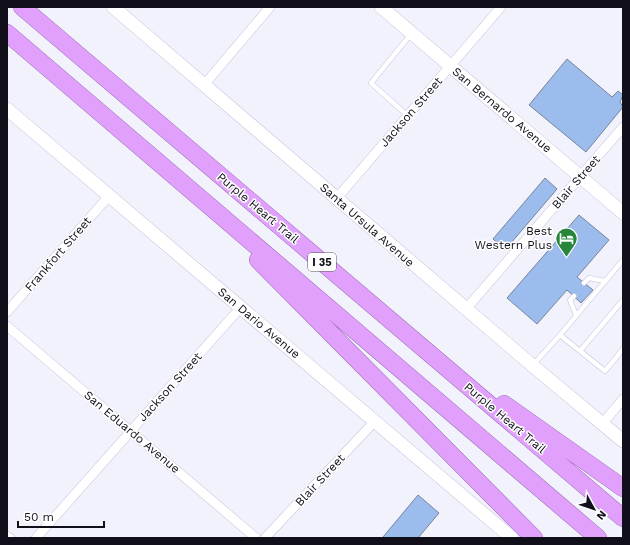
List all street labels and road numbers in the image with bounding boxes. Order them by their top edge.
street label: San Bernardo Avenue [450,64,555,156]
street label: Jackson Street [377,74,445,150]
street label: Blair Street [549,152,603,212]
street label: Purple Heart Trail [214,170,302,246]
street label: Santa Ursula Avenue [317,180,417,270]
street label: Frankfort Street [22,214,94,294]
road number: I 35 [308,253,336,271]
street label: San Dario Avenue [215,285,303,361]
street label: Jackson Street [135,350,205,424]
street label: Purple Heart Trail [461,380,549,456]
street label: San Eduardo Avenue [81,388,183,476]
street label: Blair Street [292,451,348,509]

